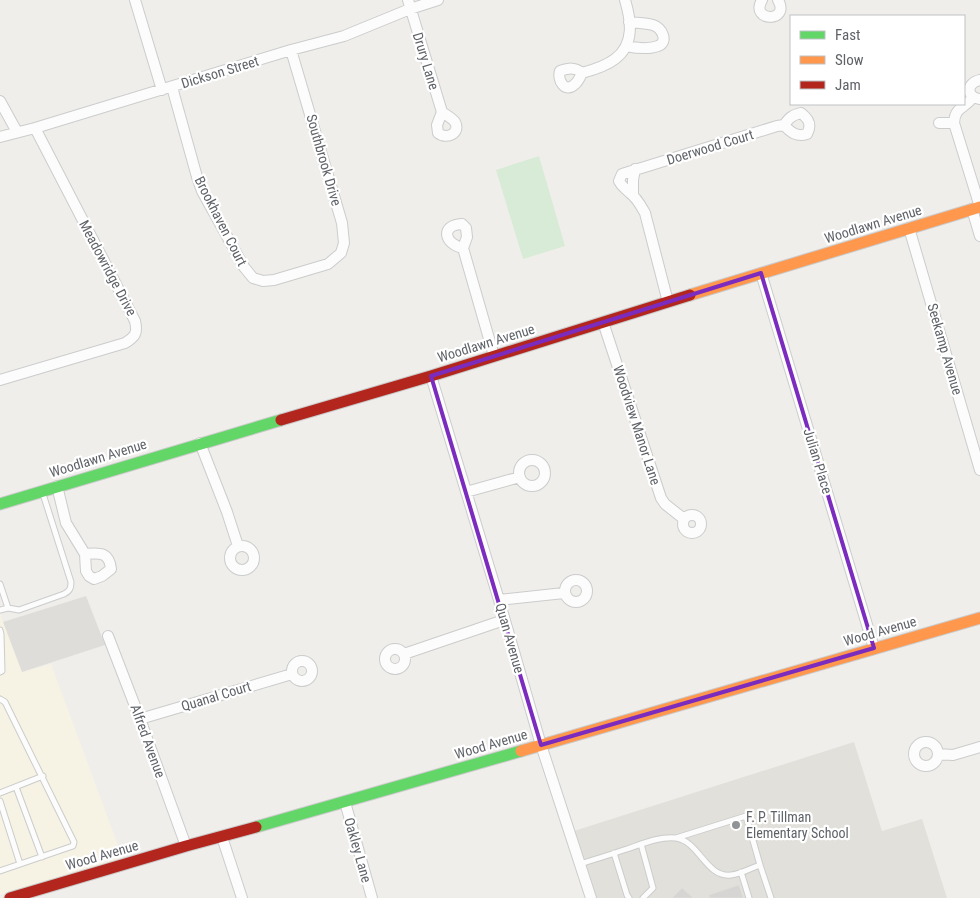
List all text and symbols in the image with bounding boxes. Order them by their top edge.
legend [790,15,965,105]
text: Fast [835,26,860,44]
street label: Drury Lane [410,30,442,92]
text: Slow [835,51,864,69]
street label: Dickson Street [179,53,261,91]
text: Jam [835,76,861,94]
street label: Southbrook Drive [303,112,345,208]
street label: Doerwood Court [665,126,755,168]
street label: Brookhaven Court [192,174,250,268]
street label: Woodlawn Avenue [822,201,924,246]
street label: Meadowridge Drive [76,217,140,319]
street label: Seekamp Avenue [924,301,966,397]
street label: Woodlawn Avenue [435,320,537,365]
street label: Woodview Manor Lane [610,363,664,487]
street label: Julian Place [801,426,836,496]
street label: Woodlawn Avenue [47,435,149,480]
street label: Quan Avenue [492,601,528,675]
street label: Wood Avenue [842,613,919,649]
street label: Quanal Court [179,678,253,714]
street label: Alfred Avenue [127,702,169,780]
street label: Wood Avenue [453,726,530,762]
place label: F. P. Tillman Elementary School [746,809,849,841]
street label: Oakley Lane [341,816,375,885]
marker: F. P. Tillman Elementary School [730,819,742,831]
street label: Wood Avenue [64,837,141,873]

